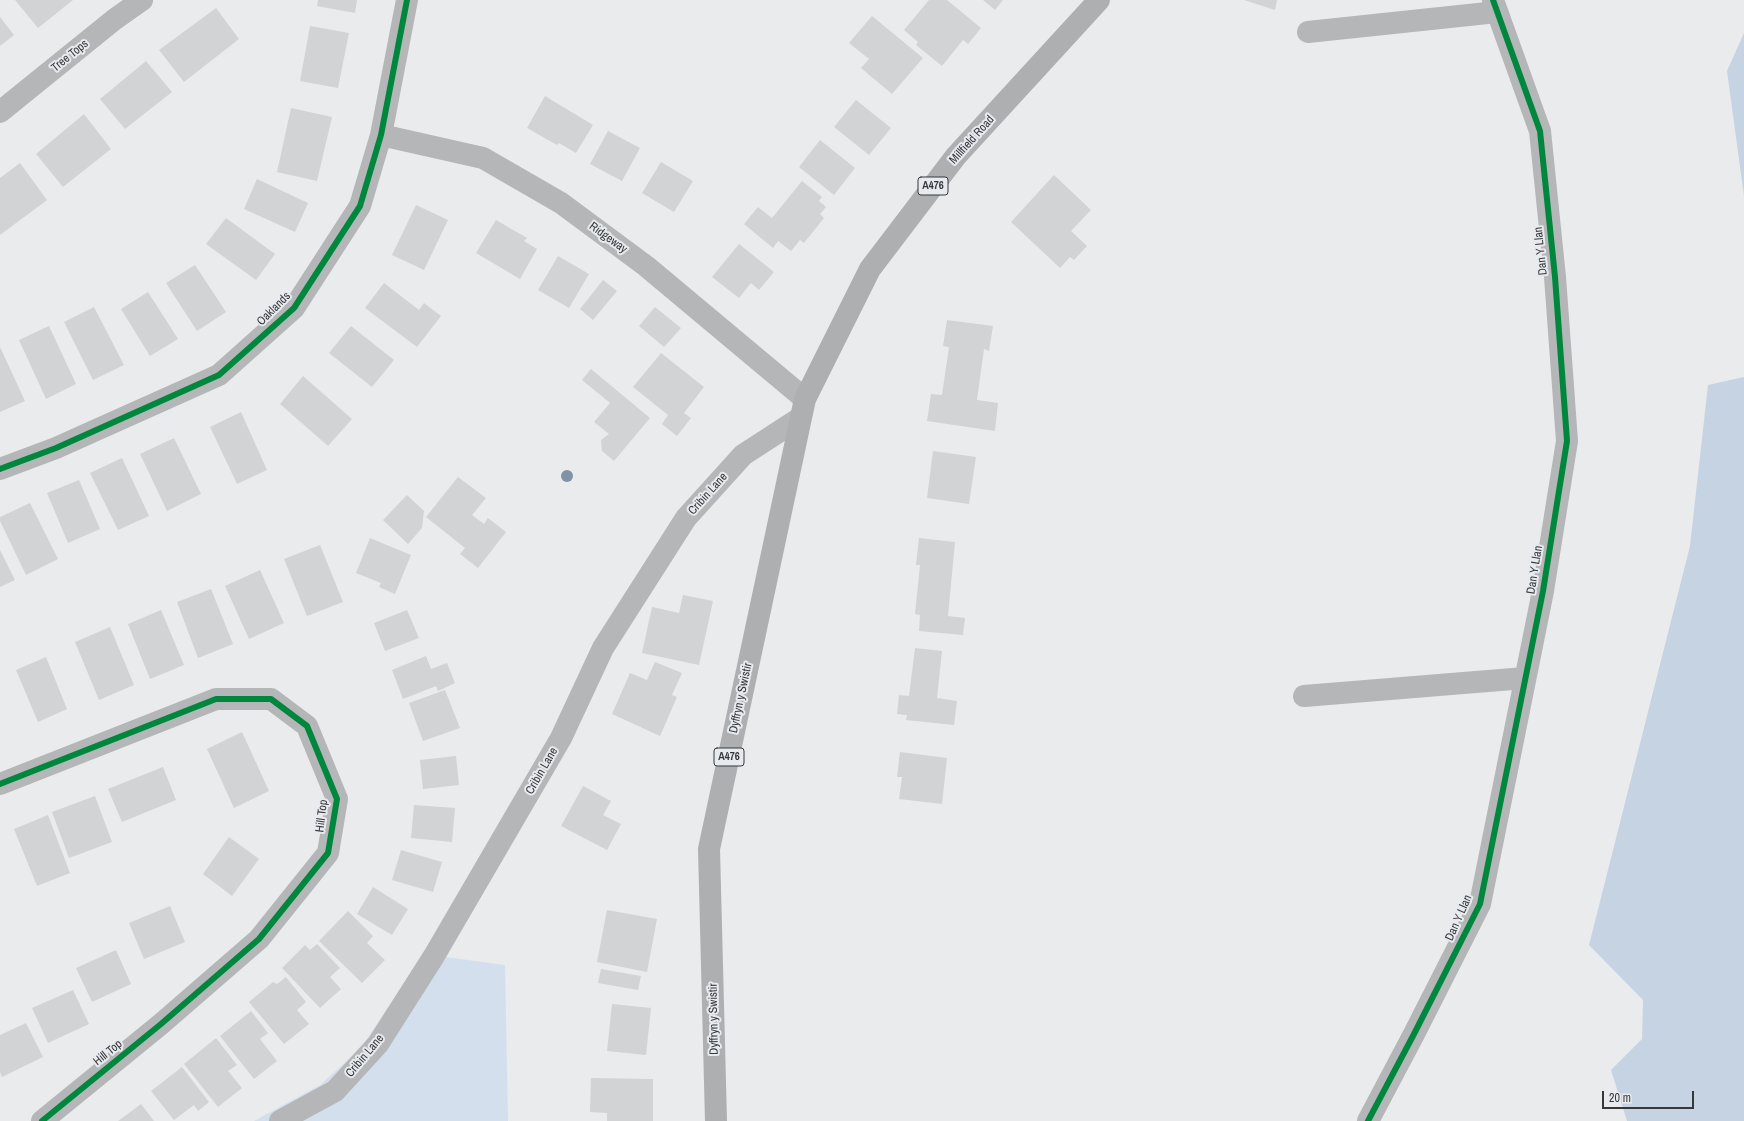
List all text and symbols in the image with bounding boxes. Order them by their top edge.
street label: Tree Tops [49,37,91,75]
street label: Millfield Road [947,113,997,167]
road number: A476 [918,177,948,195]
street label: Ridgeway [586,219,630,257]
street label: Dan Y Llan [1531,226,1551,276]
street label: Oaklands [254,289,294,329]
street label: Cribin Lane [685,470,731,518]
street label: Dan Y Llan [1524,545,1546,595]
street label: Dyffryn y Swistir [727,662,755,734]
street label: Cribin Lane [523,745,561,797]
road number: A476 [714,748,744,766]
street label: Hill Top [313,799,331,833]
street label: Dan Y Llan [1443,893,1475,943]
street label: Dyffryn y Swistir [706,983,722,1055]
street label: Cribin Lane [343,1032,387,1080]
street label: Hill Top [91,1037,125,1069]
scale bar [1604,1083,1696,1109]
text: 20 m [1609,1090,1631,1106]

